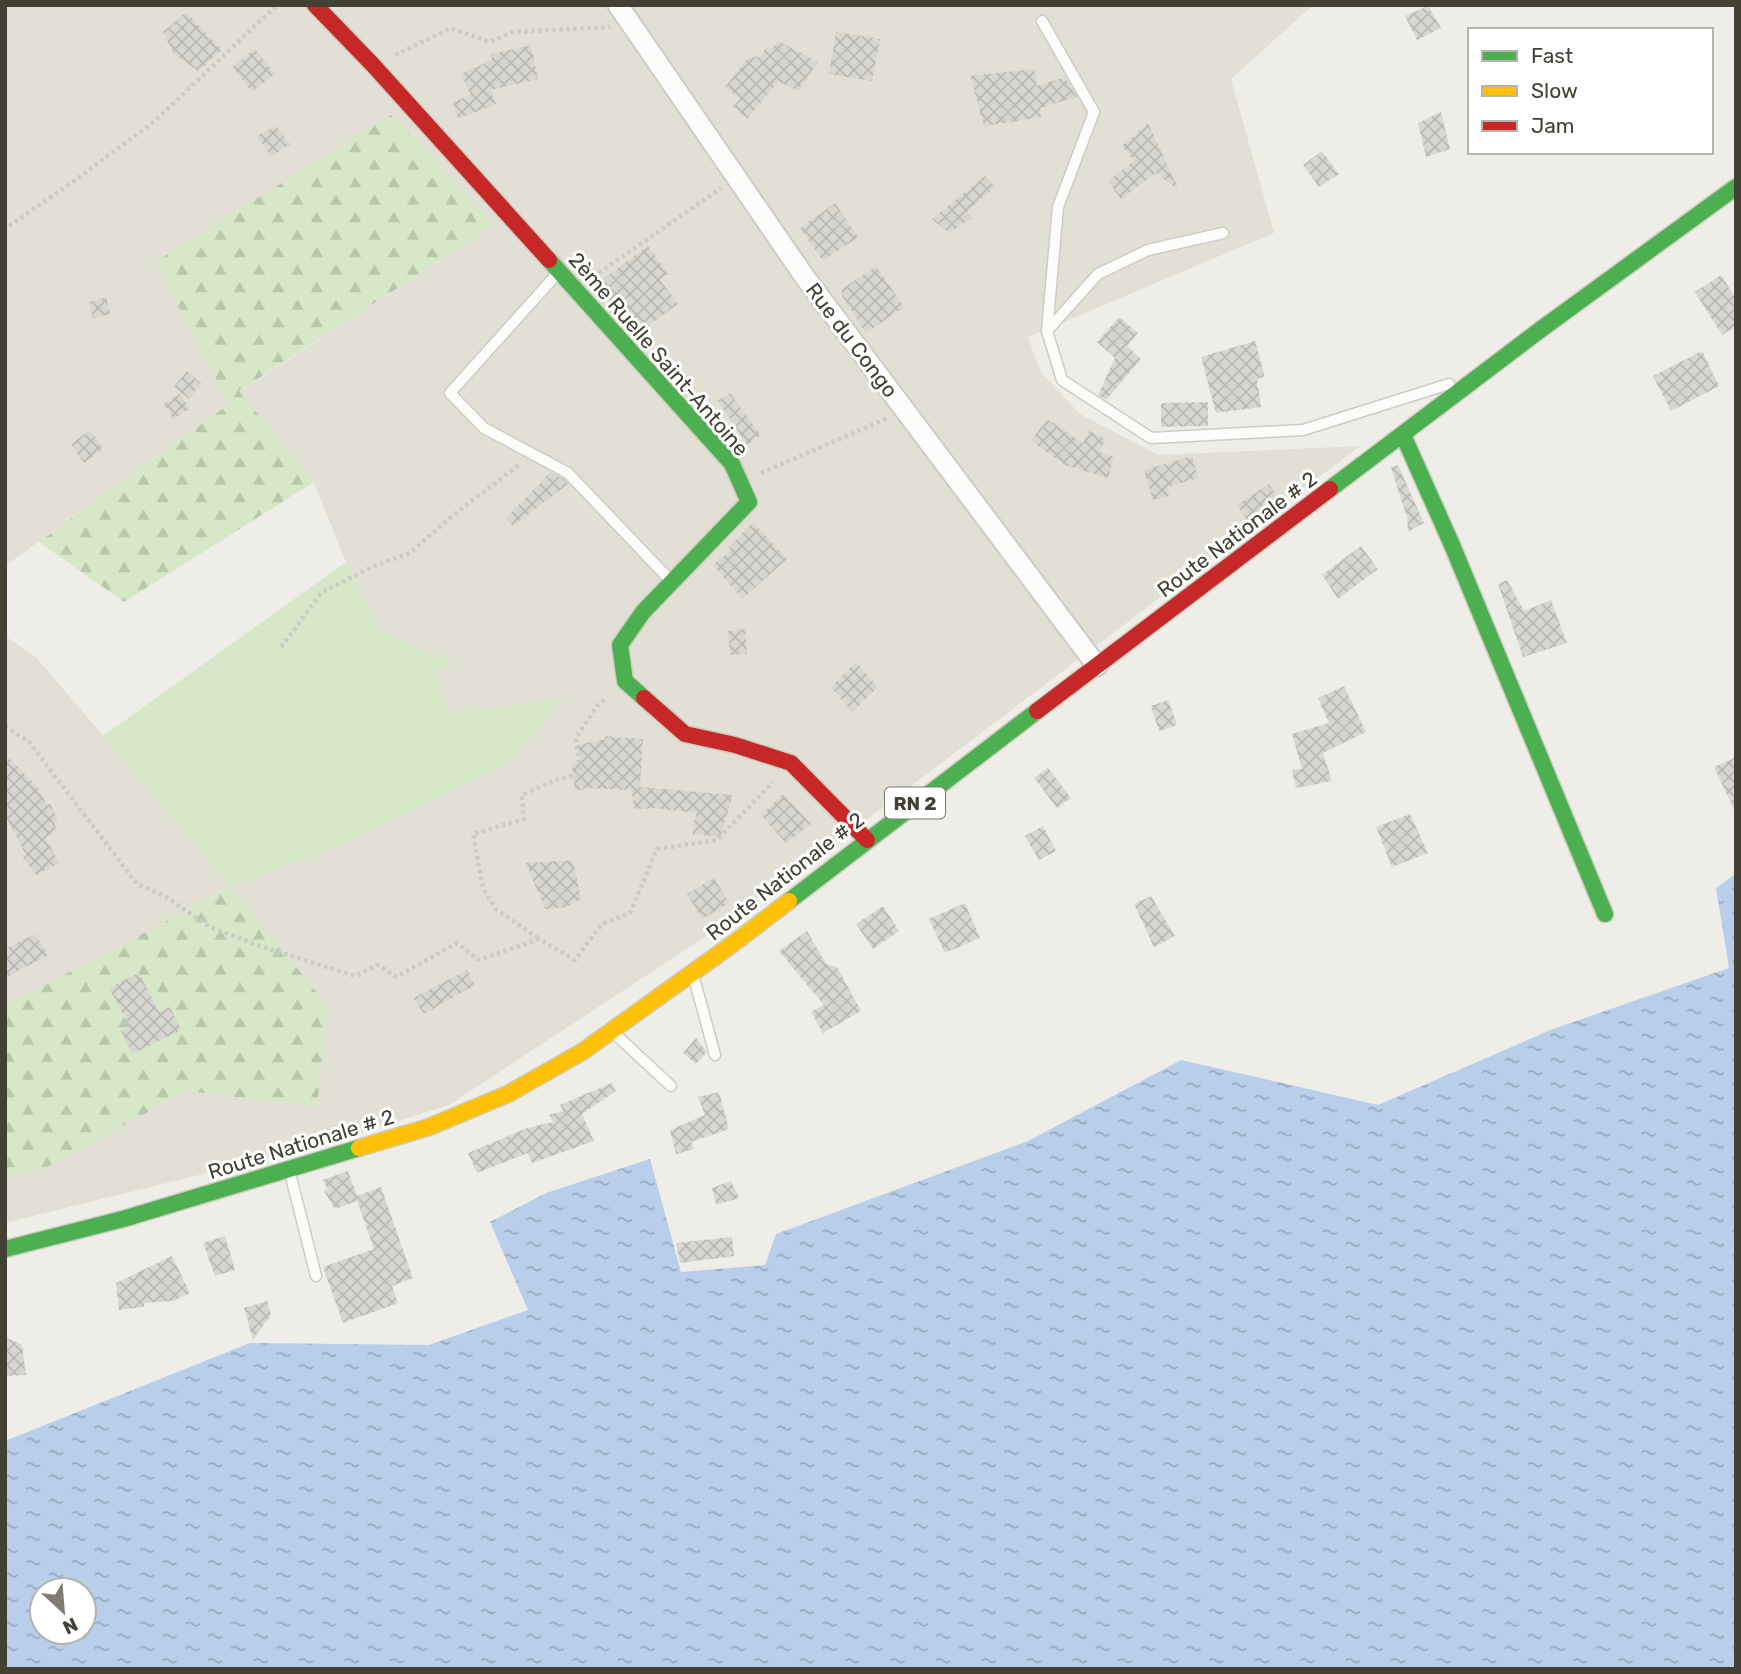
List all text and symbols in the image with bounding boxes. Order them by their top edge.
legend [1468,28,1713,154]
text: Fast [1531,43,1573,68]
text: Slow [1531,78,1578,103]
text: Jam [1531,113,1575,138]
street label: 2ème Ruelle Saint-Antoine [564,247,754,461]
street label: Rue du Congo [801,278,903,402]
street label: Route Nationale # 2 [1152,466,1322,602]
road number: RN 2 [885,788,945,818]
street label: Route Nationale # 2 [701,807,869,945]
street label: Route Nationale # 2 [205,1104,397,1184]
north arrow [28,1576,98,1646]
text: N [59,1612,81,1639]

